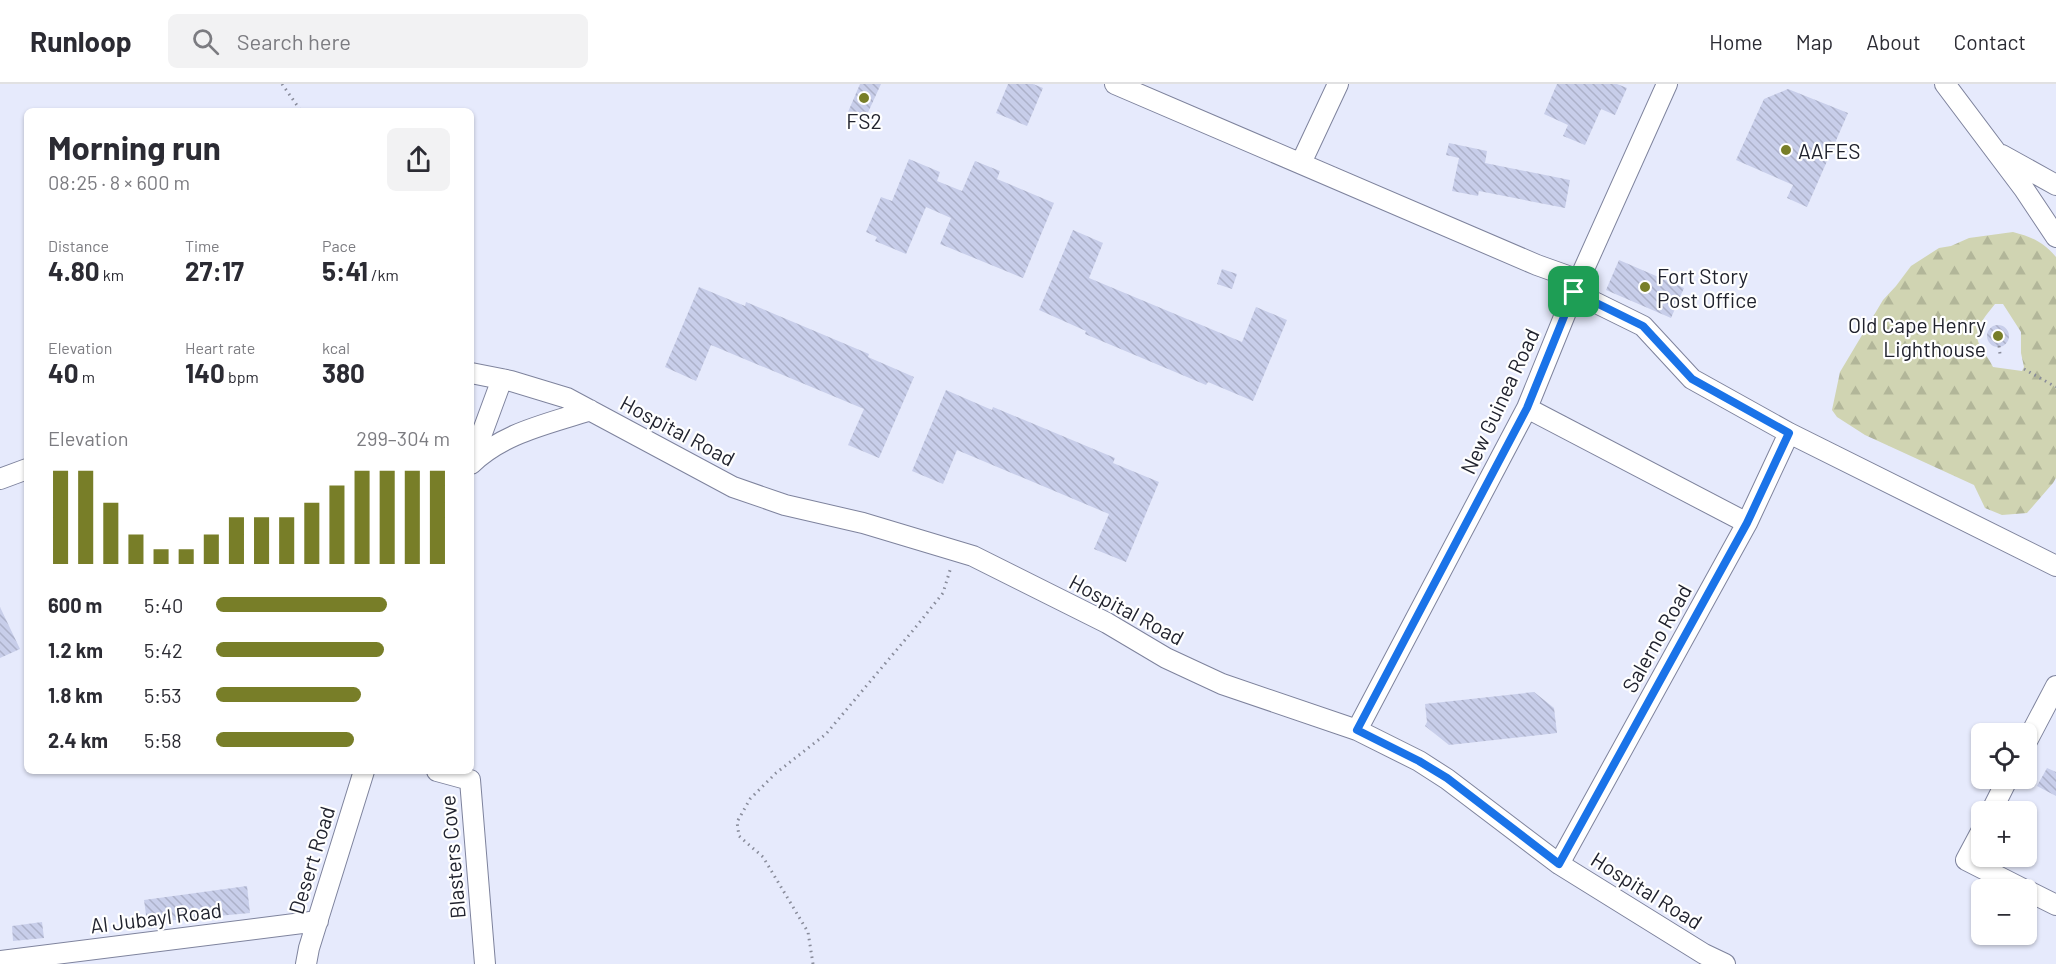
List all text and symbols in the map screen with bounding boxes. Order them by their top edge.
search box [168,14,588,68]
text: Runloop [30,24,132,58]
icon: search [189,25,222,58]
text: Search here [237,28,351,54]
text: Home [1709,29,1763,54]
text: Map [1796,29,1833,54]
text: About [1866,29,1921,54]
text: Contact [1954,29,2026,54]
marker: FS2 [857,91,871,105]
place label: FS2 [846,108,882,133]
text: Morning run [48,127,221,167]
button: share [387,128,450,191]
place label: AAFES [1798,138,1860,163]
marker: AAFES [1779,143,1793,157]
text: 08:25 · 8 × 600 m [48,170,190,194]
text: Distance [48,236,109,255]
text: Time [185,236,220,255]
text: Pace [322,236,356,255]
text: 4.80 [48,255,100,286]
text: 27:17 [185,255,244,286]
text: 5:41 [322,255,368,286]
place label: Fort Story Post Office [1657,263,1757,312]
text: km [100,265,124,284]
text: /km [368,265,399,284]
pin [1548,266,1599,317]
icon: arrive [1557,275,1590,308]
marker: Fort Story Post Office [1638,280,1652,294]
place label: Old Cape Henry Lighthouse [1848,312,1986,361]
street label: New Guinea Road [1454,324,1544,478]
marker: Old Cape Henry Lighthouse [1991,329,2005,343]
text: Elevation [48,338,112,357]
text: Heart rate [185,338,255,357]
text: kcal [322,338,350,357]
text: 40 [48,357,79,388]
text: 140 [185,357,225,388]
text: 380 [322,357,365,388]
text: m [79,367,95,386]
text: bpm [225,367,259,386]
street label: Hospital Road [616,389,740,471]
text: Elevation [48,426,129,450]
text: 299–304 m [356,426,450,450]
street label: Hospital Road [1065,568,1189,650]
street label: Salerno Road [1616,580,1696,696]
text: 600 m [48,593,102,617]
text: 5:40 [144,593,183,617]
text: 1.2 km [48,638,103,662]
text: 5:42 [144,638,183,662]
text: 1.8 km [48,683,103,707]
text: 5:53 [144,683,182,707]
map controls [1971,723,2037,945]
button: locate [1971,723,2037,789]
text: 2.4 km [48,728,108,752]
text: 5:58 [144,728,182,752]
street label: Blasters Cove [434,794,470,920]
button: + [1971,801,2037,867]
street label: Desert Road [283,803,339,917]
street label: Hospital Road [1587,846,1707,934]
button: − [1971,879,2037,945]
street label: Al Jubayl Road [89,897,223,937]

